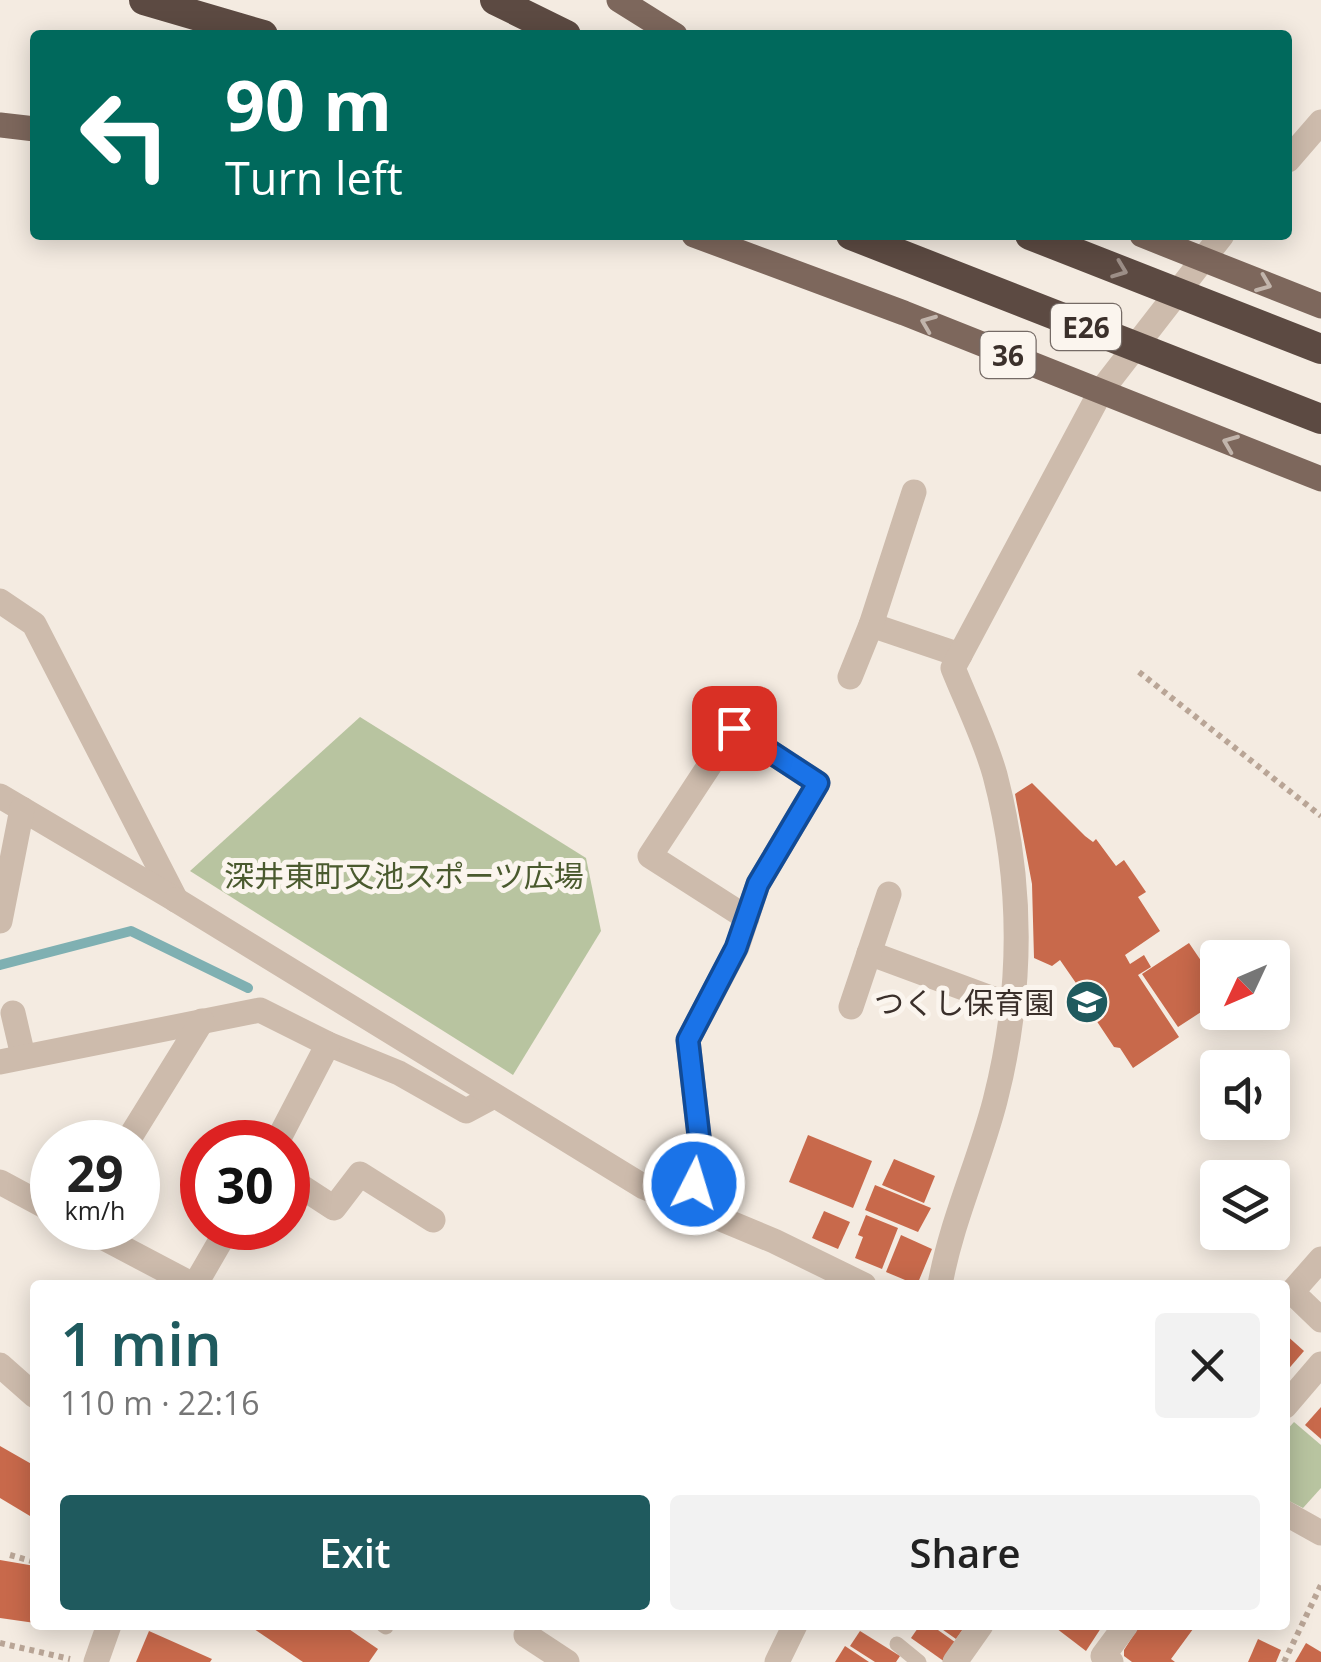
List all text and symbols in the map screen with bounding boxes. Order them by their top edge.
text: 90 m [225,56,392,152]
icon: left [60,70,190,200]
text: Turn left [225,147,403,208]
one-way arrow [1111,259,1128,279]
one-way arrow [1254,272,1272,292]
road number: E26 [1051,304,1121,350]
one-way arrow [920,315,938,335]
road number: 36 [980,332,1036,378]
one-way arrow [1223,434,1240,454]
pin [692,686,777,771]
icon: arrive [707,701,762,756]
park label: 深井東町又池スポーツ広場 [224,855,584,896]
north arrow [1200,940,1290,1030]
map controls [1200,940,1290,1250]
school or university icon: つくし保育園 [1064,979,1110,1025]
place label: つくし保育園 [874,982,1054,1023]
button: sound [1200,1050,1290,1140]
speed limit sign: 30 [180,1120,310,1250]
position arrow [642,1132,746,1236]
text: 29 [66,1139,124,1207]
button: layers [1200,1160,1290,1250]
text: km/h [65,1193,125,1227]
text: 1 min [60,1302,222,1384]
button: close [1155,1313,1260,1418]
text: 110 m · 22:16 [60,1381,259,1424]
button: Exit [60,1495,650,1610]
button: Share [670,1495,1260,1610]

